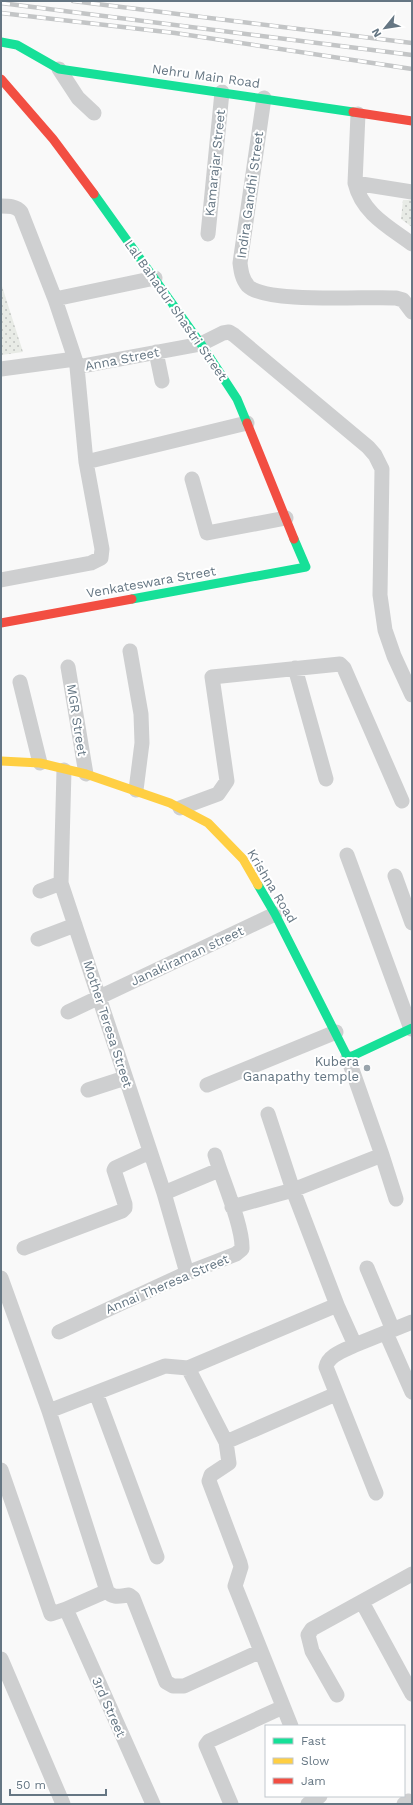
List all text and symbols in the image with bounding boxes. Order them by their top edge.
north arrow [365,8,405,48]
text: N [369,26,384,40]
street label: Nehru Main Road [151,61,261,91]
street label: Kamarajar Street [202,108,228,217]
street label: Indira Gandhi Street [234,130,266,259]
street label: Lal Bahadur Shastri Street [122,237,231,384]
street label: Anna Street [84,344,161,374]
street label: Venkateswara Street [85,563,217,601]
street label: MGR Street [64,683,90,758]
street label: Krishna Road [244,846,300,926]
street label: Janakiraman street [128,923,246,989]
street label: Mother Teresa Street [80,959,136,1090]
place label: Kubera Ganapathy temple [243,1054,360,1084]
marker: Kubera Ganapathy temple [362,1063,372,1073]
street label: Annai Theresa Street [103,1251,232,1317]
street label: 3rd Street [89,1675,129,1740]
legend [265,1725,405,1797]
text: Fast [301,1734,326,1748]
text: Slow [301,1754,329,1768]
scale bar [10,1771,106,1797]
text: Jam [301,1774,326,1788]
text: 50 m [16,1778,46,1792]

